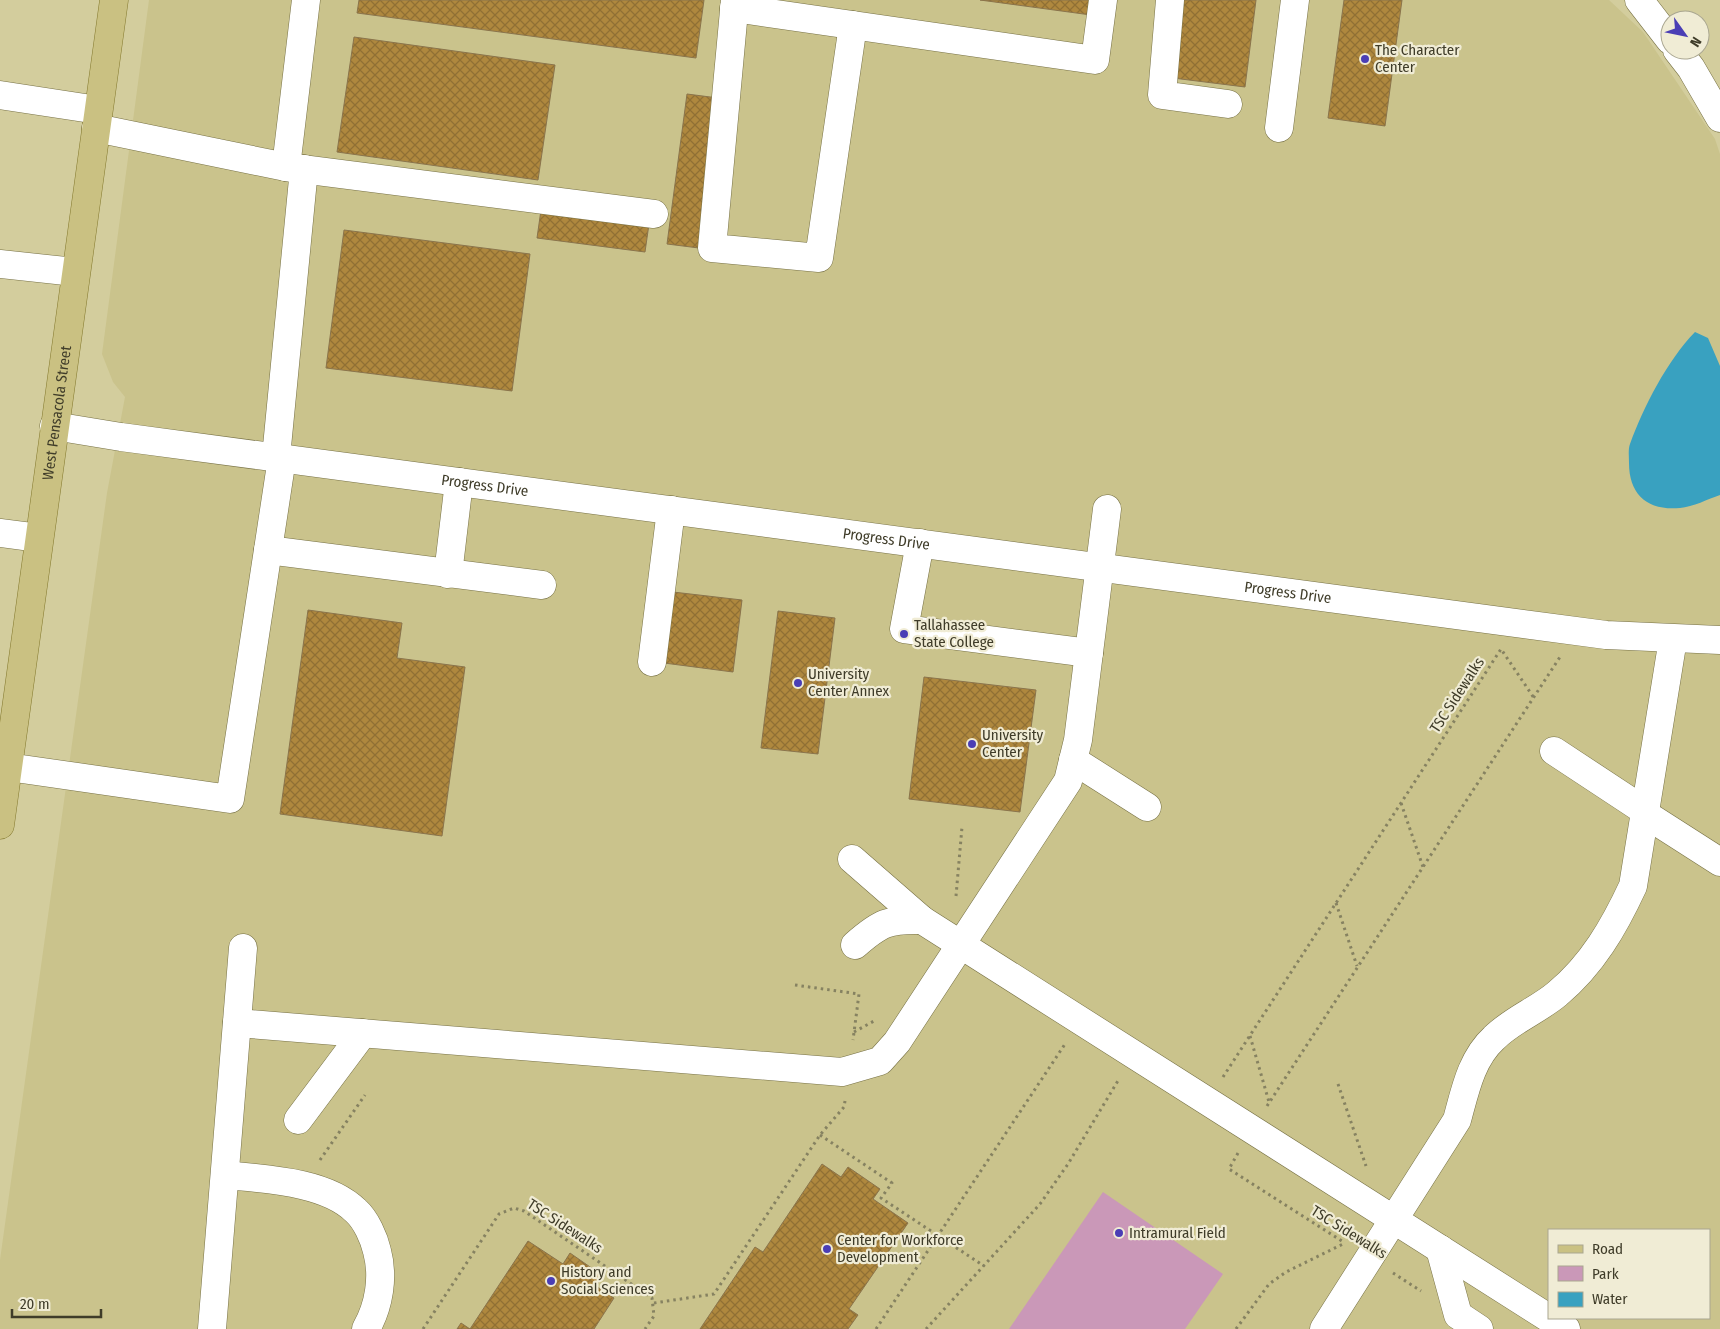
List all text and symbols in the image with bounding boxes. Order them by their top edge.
north arrow [1660,10,1710,60]
text: N [1686,34,1705,50]
place label: The Character Center [1375,41,1460,76]
marker: The Character Center [1359,53,1371,65]
street label: West Pensacola Street [39,344,75,481]
street label: Progress Drive [440,471,529,500]
street label: Progress Drive [842,524,931,554]
street label: Progress Drive [1243,578,1332,607]
place label: Tallahassee State College [914,616,994,651]
marker: Tallahassee State College [898,628,910,640]
street label: TSC Sidewalks [1426,654,1488,736]
place label: University Center Annex [808,665,889,700]
marker: University Center Annex [792,677,804,689]
place label: University Center [982,726,1044,761]
marker: University Center [966,738,978,750]
street label: TSC Sidewalks [524,1195,606,1257]
street label: TSC Sidewalks [1308,1202,1390,1262]
place label: Intramural Field [1129,1224,1226,1242]
marker: Intramural Field [1113,1227,1125,1239]
legend [1548,1229,1710,1319]
place label: Center for Workforce Development [837,1231,963,1266]
text: Road [1592,1240,1623,1258]
marker: Center for Workforce Development [821,1243,833,1255]
place label: History and Social Sciences [561,1263,654,1298]
text: Park [1592,1265,1619,1283]
marker: History and Social Sciences [545,1275,557,1287]
scale bar [12,1286,101,1318]
text: Water [1592,1290,1628,1308]
text: 20 m [20,1295,50,1313]

